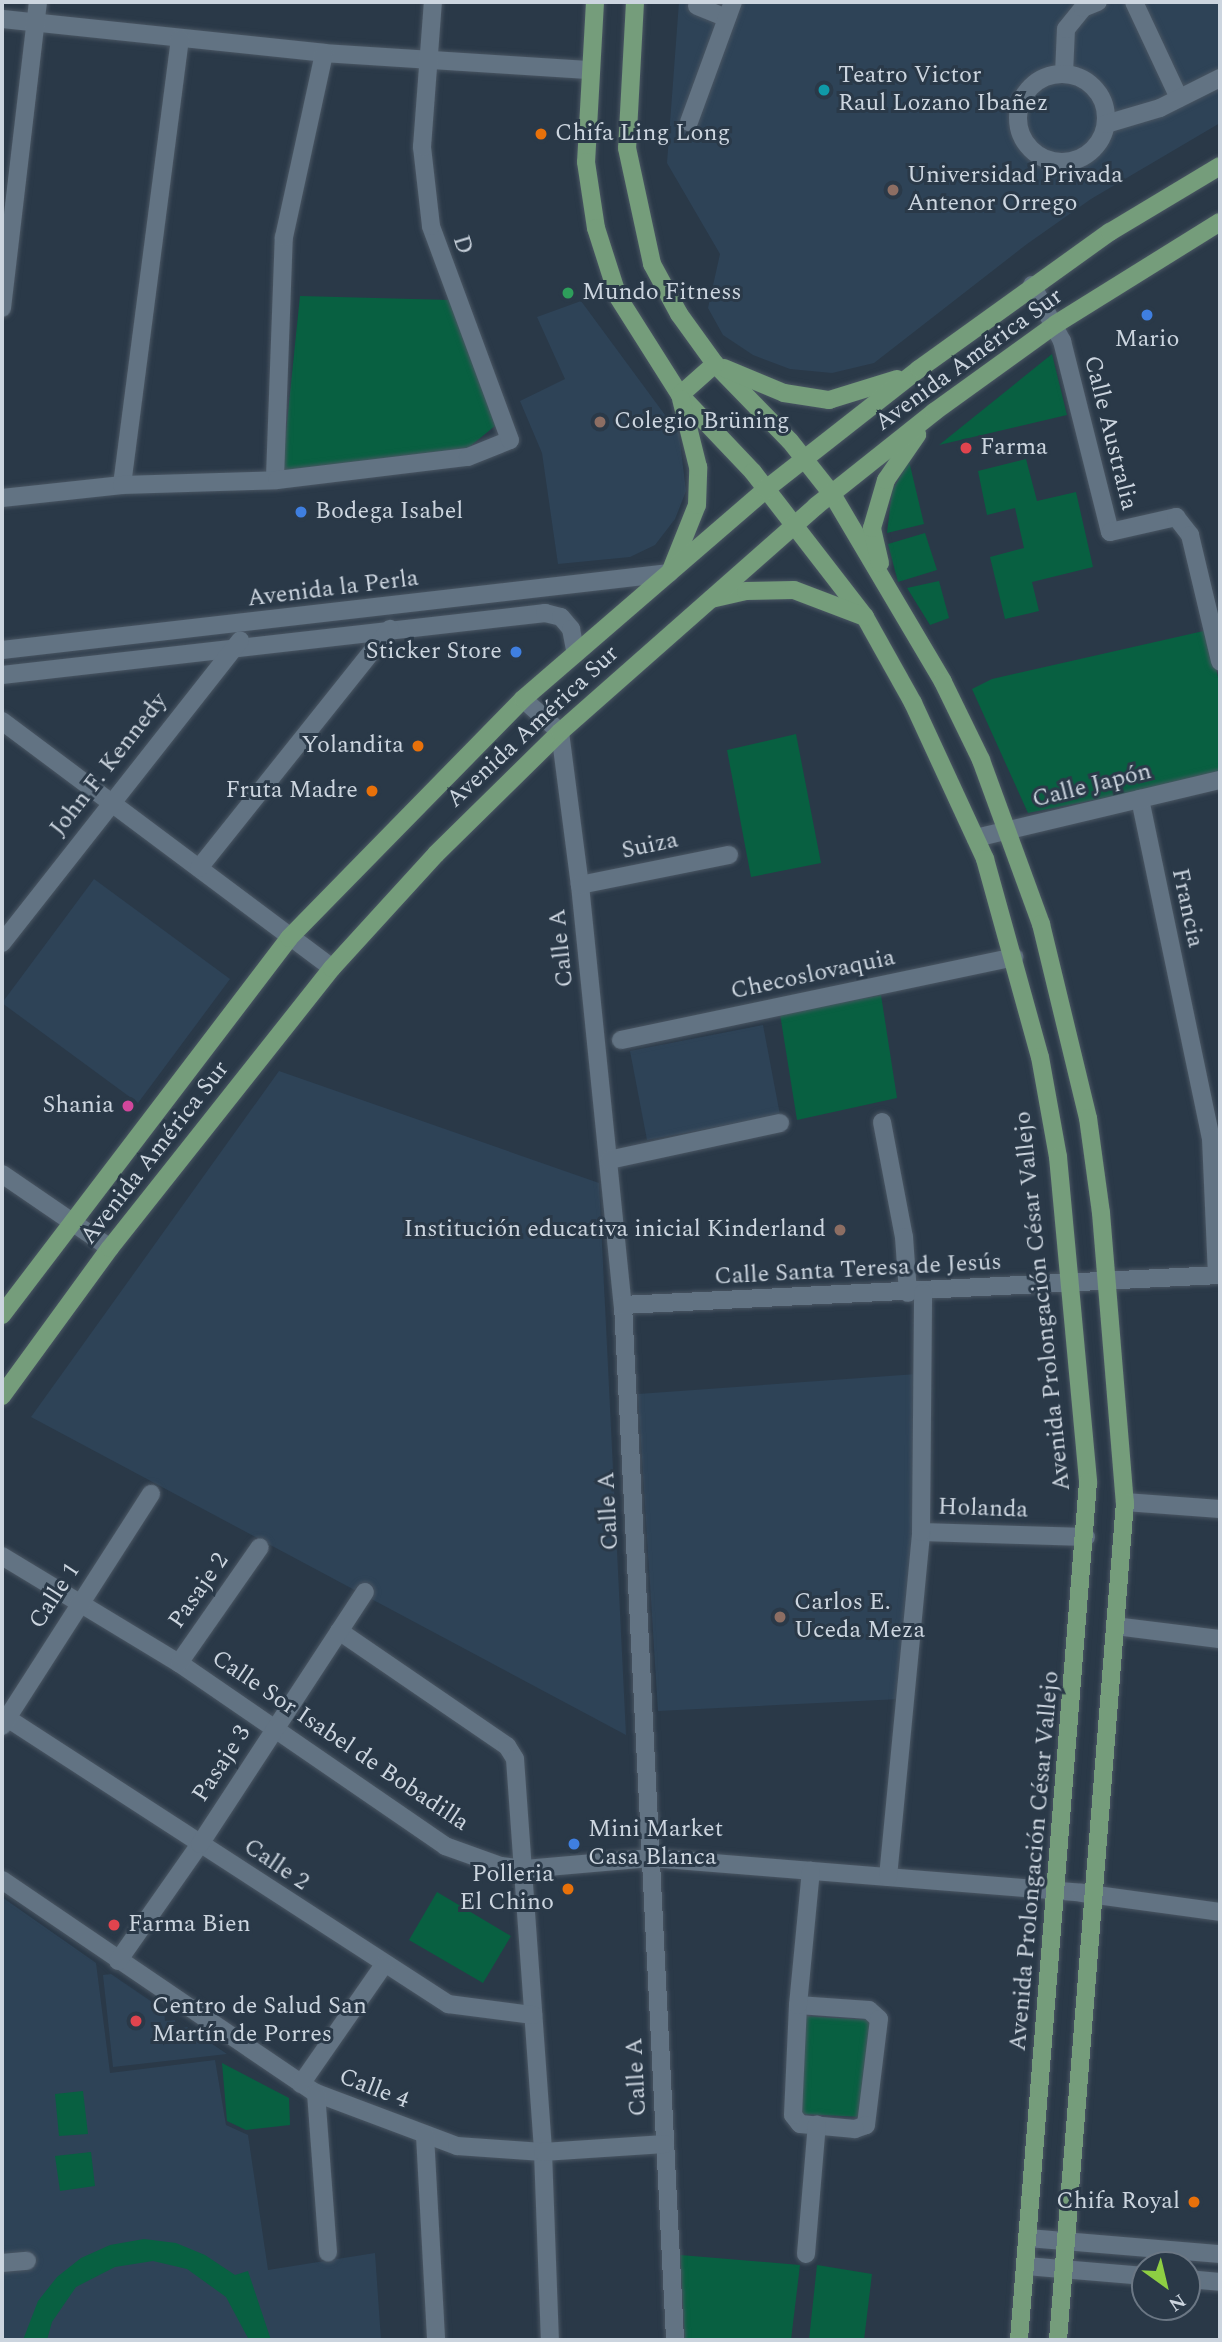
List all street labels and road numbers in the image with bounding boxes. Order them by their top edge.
street label: D [446,232,478,258]
street label: Avenida América Sur [870,282,1068,438]
street label: Calle Australia [1077,353,1143,513]
street label: Avenida la Perla [246,564,420,614]
street label: Avenida América Sur [441,640,625,814]
street label: John F. Kennedy [44,688,174,842]
street label: Calle Japón [1029,757,1155,815]
street label: Suiza [619,826,681,866]
street label: Francia [1165,866,1209,950]
street label: Calle A [544,907,580,989]
street label: Checoslovaquia [728,944,898,1006]
street label: Avenida América Sur [74,1056,236,1250]
street label: Avenida Prolongación César Vallejo [1009,1110,1077,1492]
street label: Calle Santa Teresa de Jesús [714,1248,1002,1292]
street label: Calle A [593,1471,625,1551]
street label: Holanda [937,1493,1029,1525]
street label: Pasaje 2 [163,1548,235,1634]
street label: Calle 1 [23,1558,87,1634]
street label: Calle Sor Isabel de Bobadilla [206,1644,474,1838]
street label: Avenida Prolongación César Vallejo [1004,1670,1066,2052]
street label: Pasaje 3 [187,1720,257,1808]
street label: Calle 2 [238,1833,314,1897]
street label: Calle A [621,2037,653,2117]
street label: Calle 4 [335,2063,413,2115]

